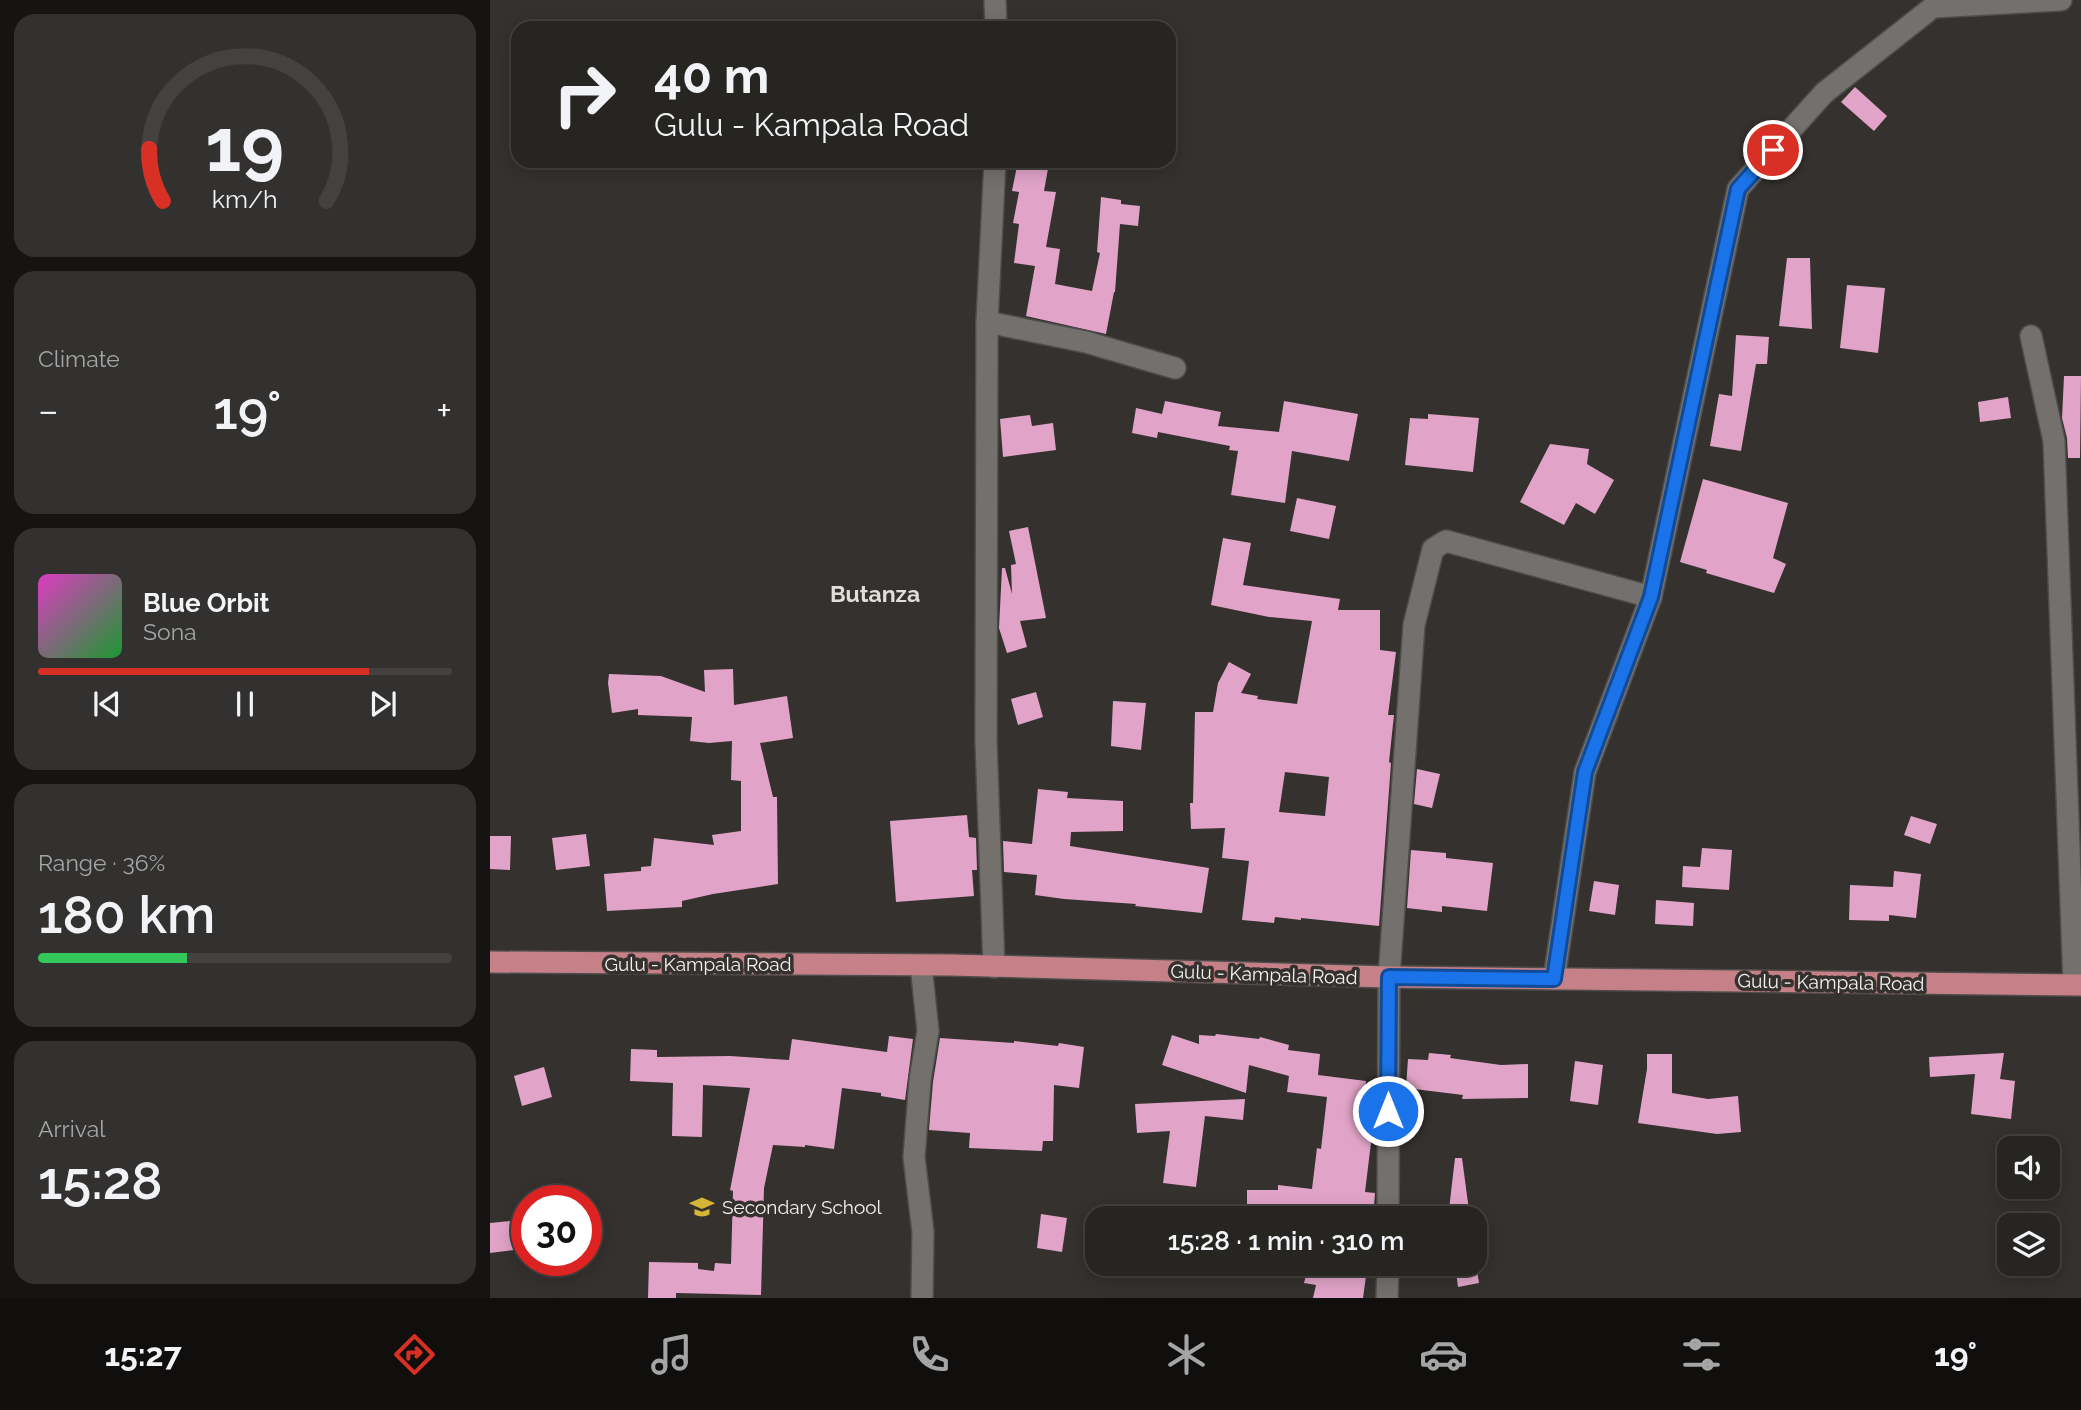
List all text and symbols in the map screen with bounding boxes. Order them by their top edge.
text: 40 m [654,47,769,104]
icon: right [539,49,630,140]
text: 19 [206,104,284,189]
text: Gulu - Kampala Road [654,106,969,143]
pin [1743,120,1803,180]
icon: arrive [1754,131,1792,169]
text: km/h [212,184,278,214]
text: Climate [38,345,120,372]
text: 19° [213,380,281,441]
text: − [38,388,58,433]
text: + [436,388,452,433]
district label: Butanza [830,580,920,607]
text: Blue Orbit [143,588,270,618]
text: Sona [143,618,197,645]
icon: previous [88,685,126,723]
icon: pause [226,685,264,723]
icon: next [364,685,402,723]
text: Range · 36% [38,849,165,876]
text: 180 km [38,884,215,945]
street label: Gulu - Kampala Road [604,953,792,975]
street label: Gulu - Kampala Road [1170,960,1358,988]
street label: Gulu - Kampala Road [1737,969,1925,995]
position arrow [1351,1074,1425,1148]
text: Arrival [38,1115,105,1142]
map controls [1997,1136,2060,1276]
button: sound [1997,1136,2060,1199]
text: 15:28 [38,1150,163,1211]
speed limit sign: 30 [511,1185,602,1276]
school or university icon: Secondary School [688,1193,716,1221]
place label: Secondary School [722,1196,883,1218]
button: layers [1997,1213,2060,1276]
text: 15:28 · 1 min · 310 m [1168,1226,1404,1256]
icon: directions [390,1330,439,1379]
icon: music [647,1330,696,1379]
icon: phone [905,1330,954,1379]
icon: climate [1162,1330,1211,1379]
icon: car [1419,1330,1468,1379]
icon: filters [1677,1330,1726,1379]
text: 15:27 [104,1336,182,1373]
text: 19° [1934,1336,1977,1373]

